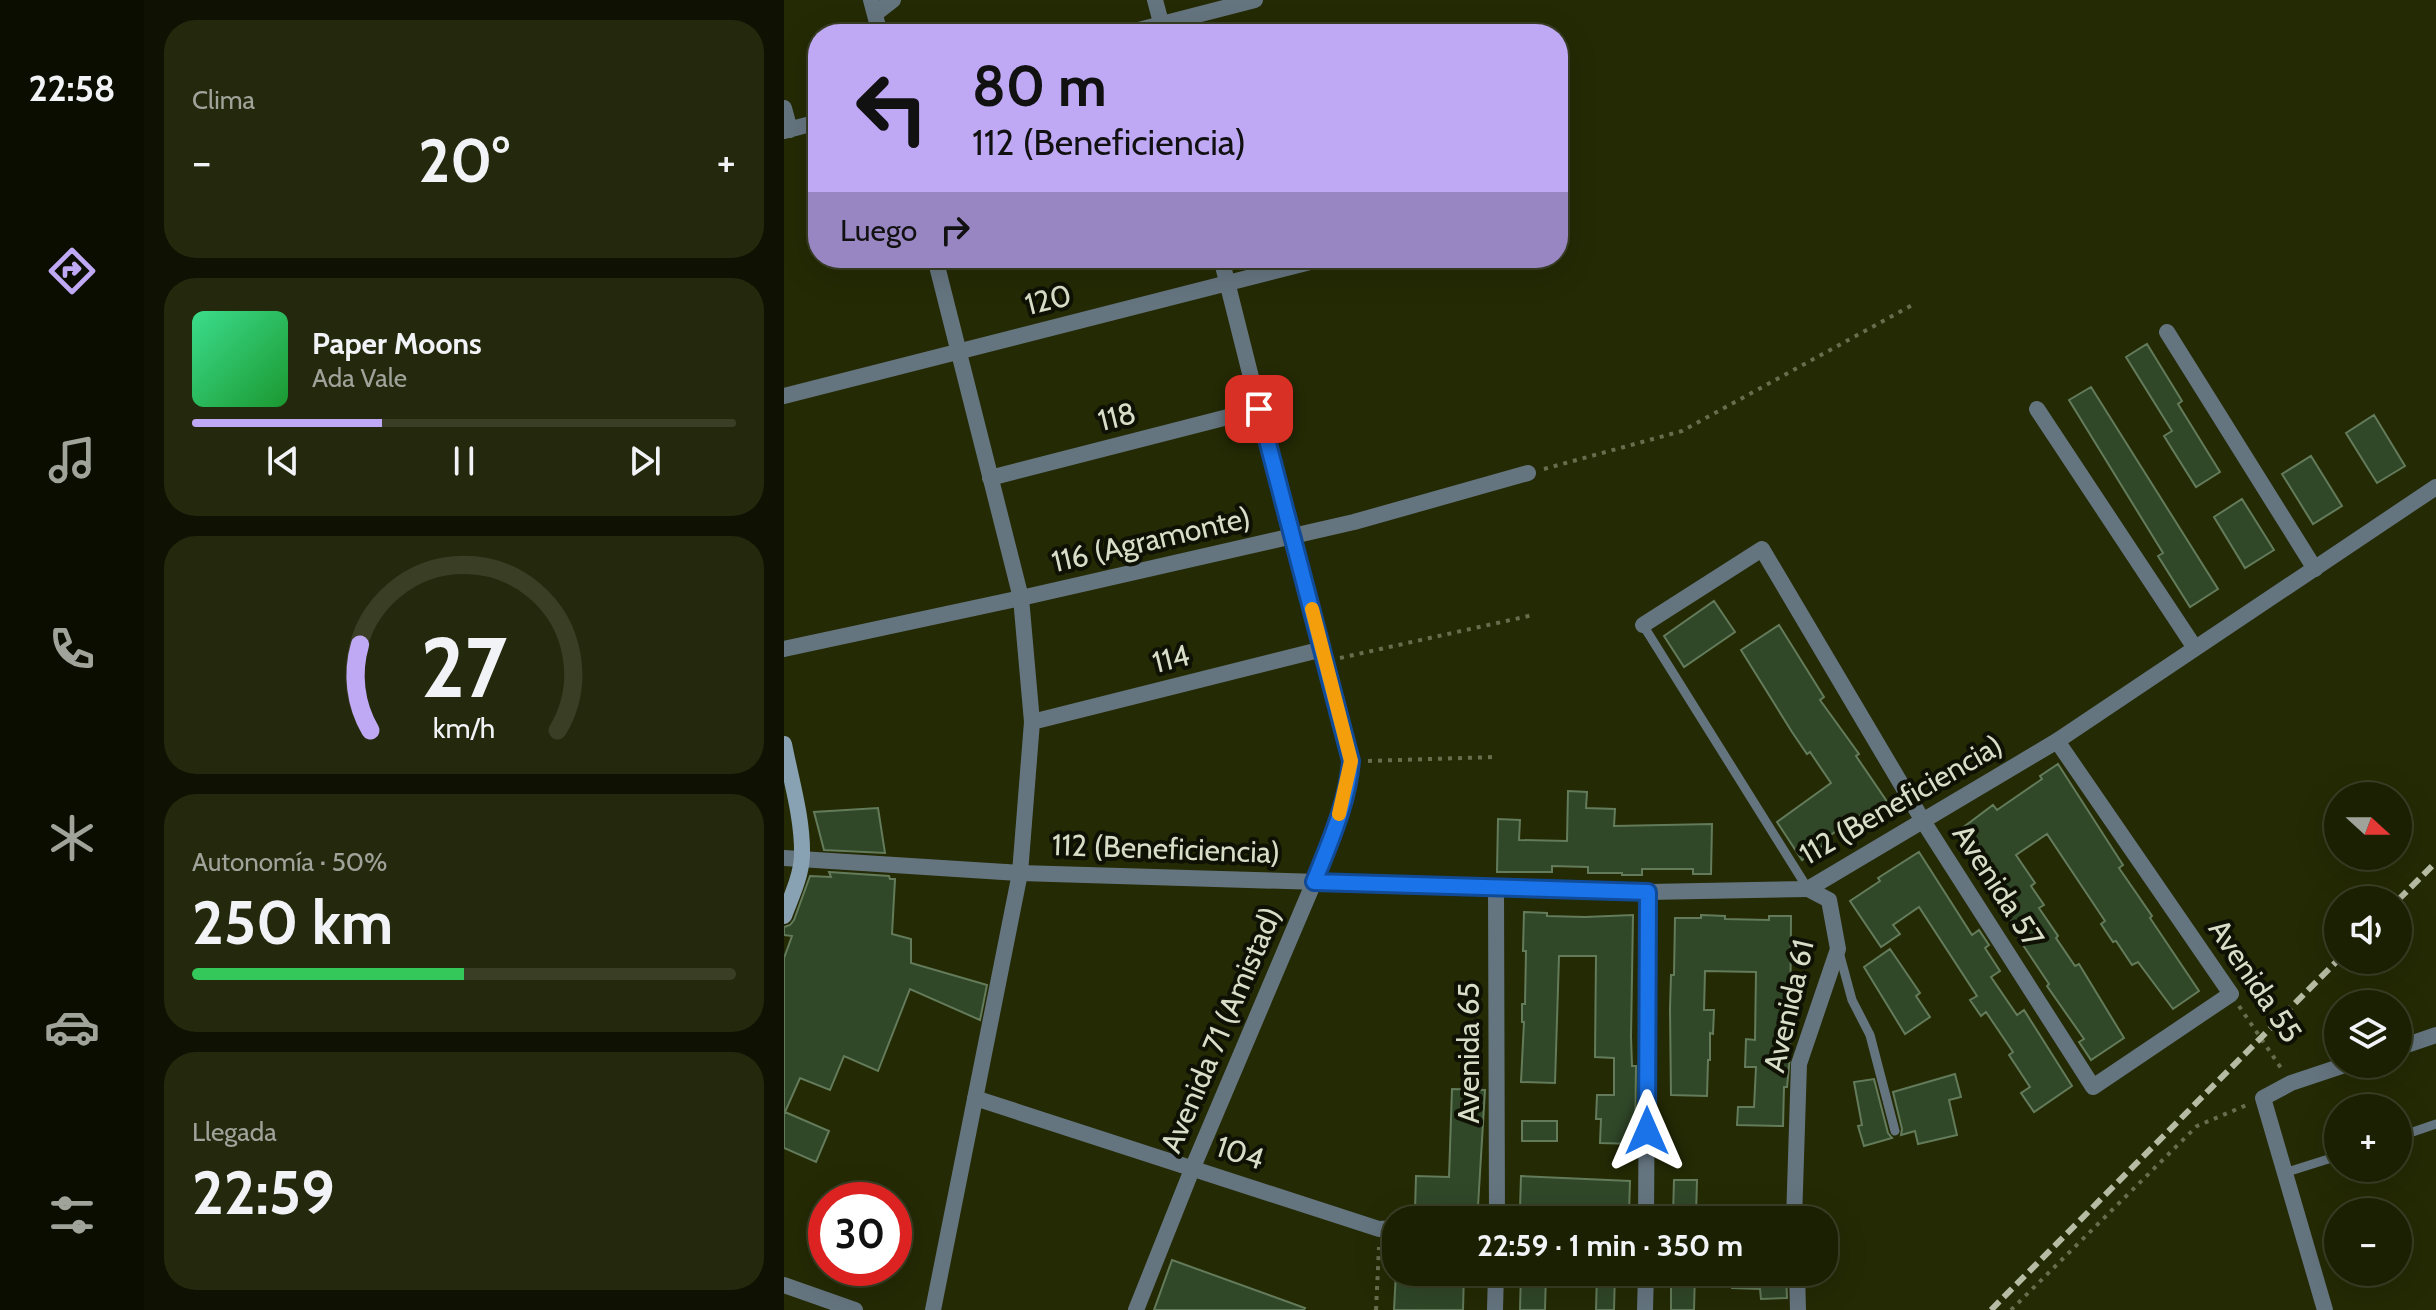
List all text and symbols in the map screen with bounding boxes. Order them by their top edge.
text: 80 m [972,52,1107,120]
icon: left [840,56,944,160]
text: 22:58 [28,66,116,110]
text: Clima [192,84,255,116]
text: 112 (Beneficiencia) [972,120,1246,164]
text: 20° [418,124,510,197]
text: − [192,135,211,188]
text: + [717,135,736,188]
icon: right [933,208,977,252]
text: Luego [840,212,917,249]
icon: directions [44,243,100,299]
street label: 120 [1021,276,1075,323]
text: Paper Moons [312,325,482,362]
text: Ada Vale [312,362,407,394]
pin [1225,375,1293,443]
icon: arrive [1237,387,1281,431]
street label: 118 [1094,394,1140,439]
icon: music [44,432,100,488]
icon: previous [261,439,305,483]
icon: pause [442,439,486,483]
icon: next [623,439,667,483]
street label: 116 (Agramonte) [1048,499,1254,580]
text: 27 [421,617,507,718]
icon: phone [44,621,100,677]
street label: 114 [1148,636,1193,681]
text: km/h [433,710,495,745]
street label: 112 (Beneficiencia) [1793,726,2009,873]
north arrow [2324,782,2412,870]
map controls [2324,782,2412,1286]
icon: climate [44,810,100,866]
street label: Avenida 57 [1945,817,2052,954]
street label: 112 (Beneficiencia) [1051,826,1281,871]
text: Autonomía · 50% [192,846,387,878]
text: 250 km [192,886,393,959]
button: sound [2324,886,2412,974]
street label: Avenida 71 (Amistad) [1152,901,1289,1158]
street label: Avenida 55 [2201,912,2310,1049]
street label: Avenida 61 [1755,936,1822,1076]
street label: Avenida 65 [1450,982,1487,1124]
button: layers [2324,990,2412,1078]
icon: car [44,999,100,1055]
position arrow [1605,1089,1689,1173]
button: + [2324,1094,2412,1182]
text: Llegada [192,1116,277,1148]
street label: 104 [1212,1128,1269,1178]
text: 22:59 [192,1156,335,1229]
speed limit sign: 30 [808,1182,912,1286]
icon: filters [44,1187,100,1243]
button: − [2324,1198,2412,1286]
text: 22:59 · 1 min · 350 m [1477,1227,1743,1264]

